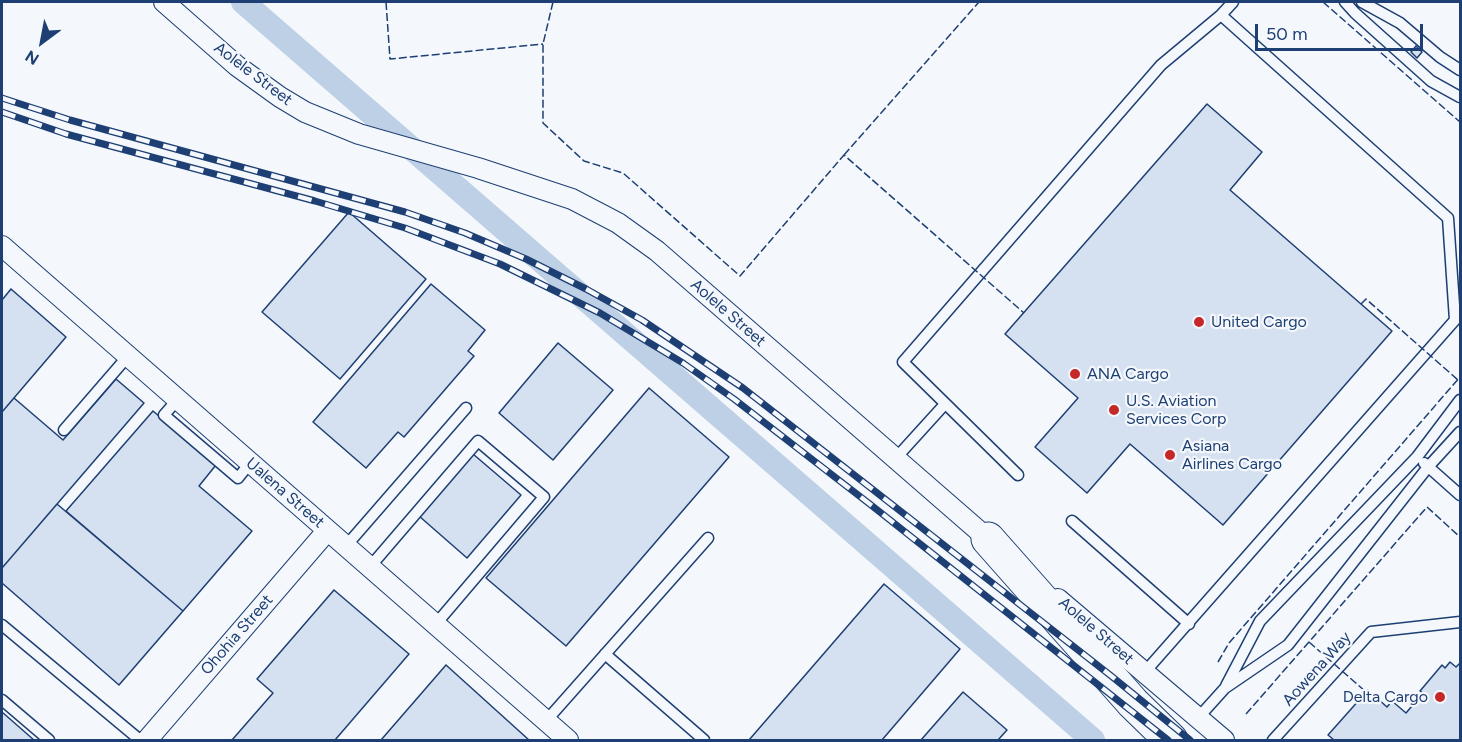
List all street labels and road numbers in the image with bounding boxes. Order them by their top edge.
street label: Aolele Street [210,38,296,110]
street label: Aolele Street [687,275,769,351]
street label: Ualena Street [242,454,328,532]
street label: Ohohia Street [197,591,277,679]
street label: Aolele Street [1055,593,1137,669]
street label: Aowena Way [1279,628,1355,710]

